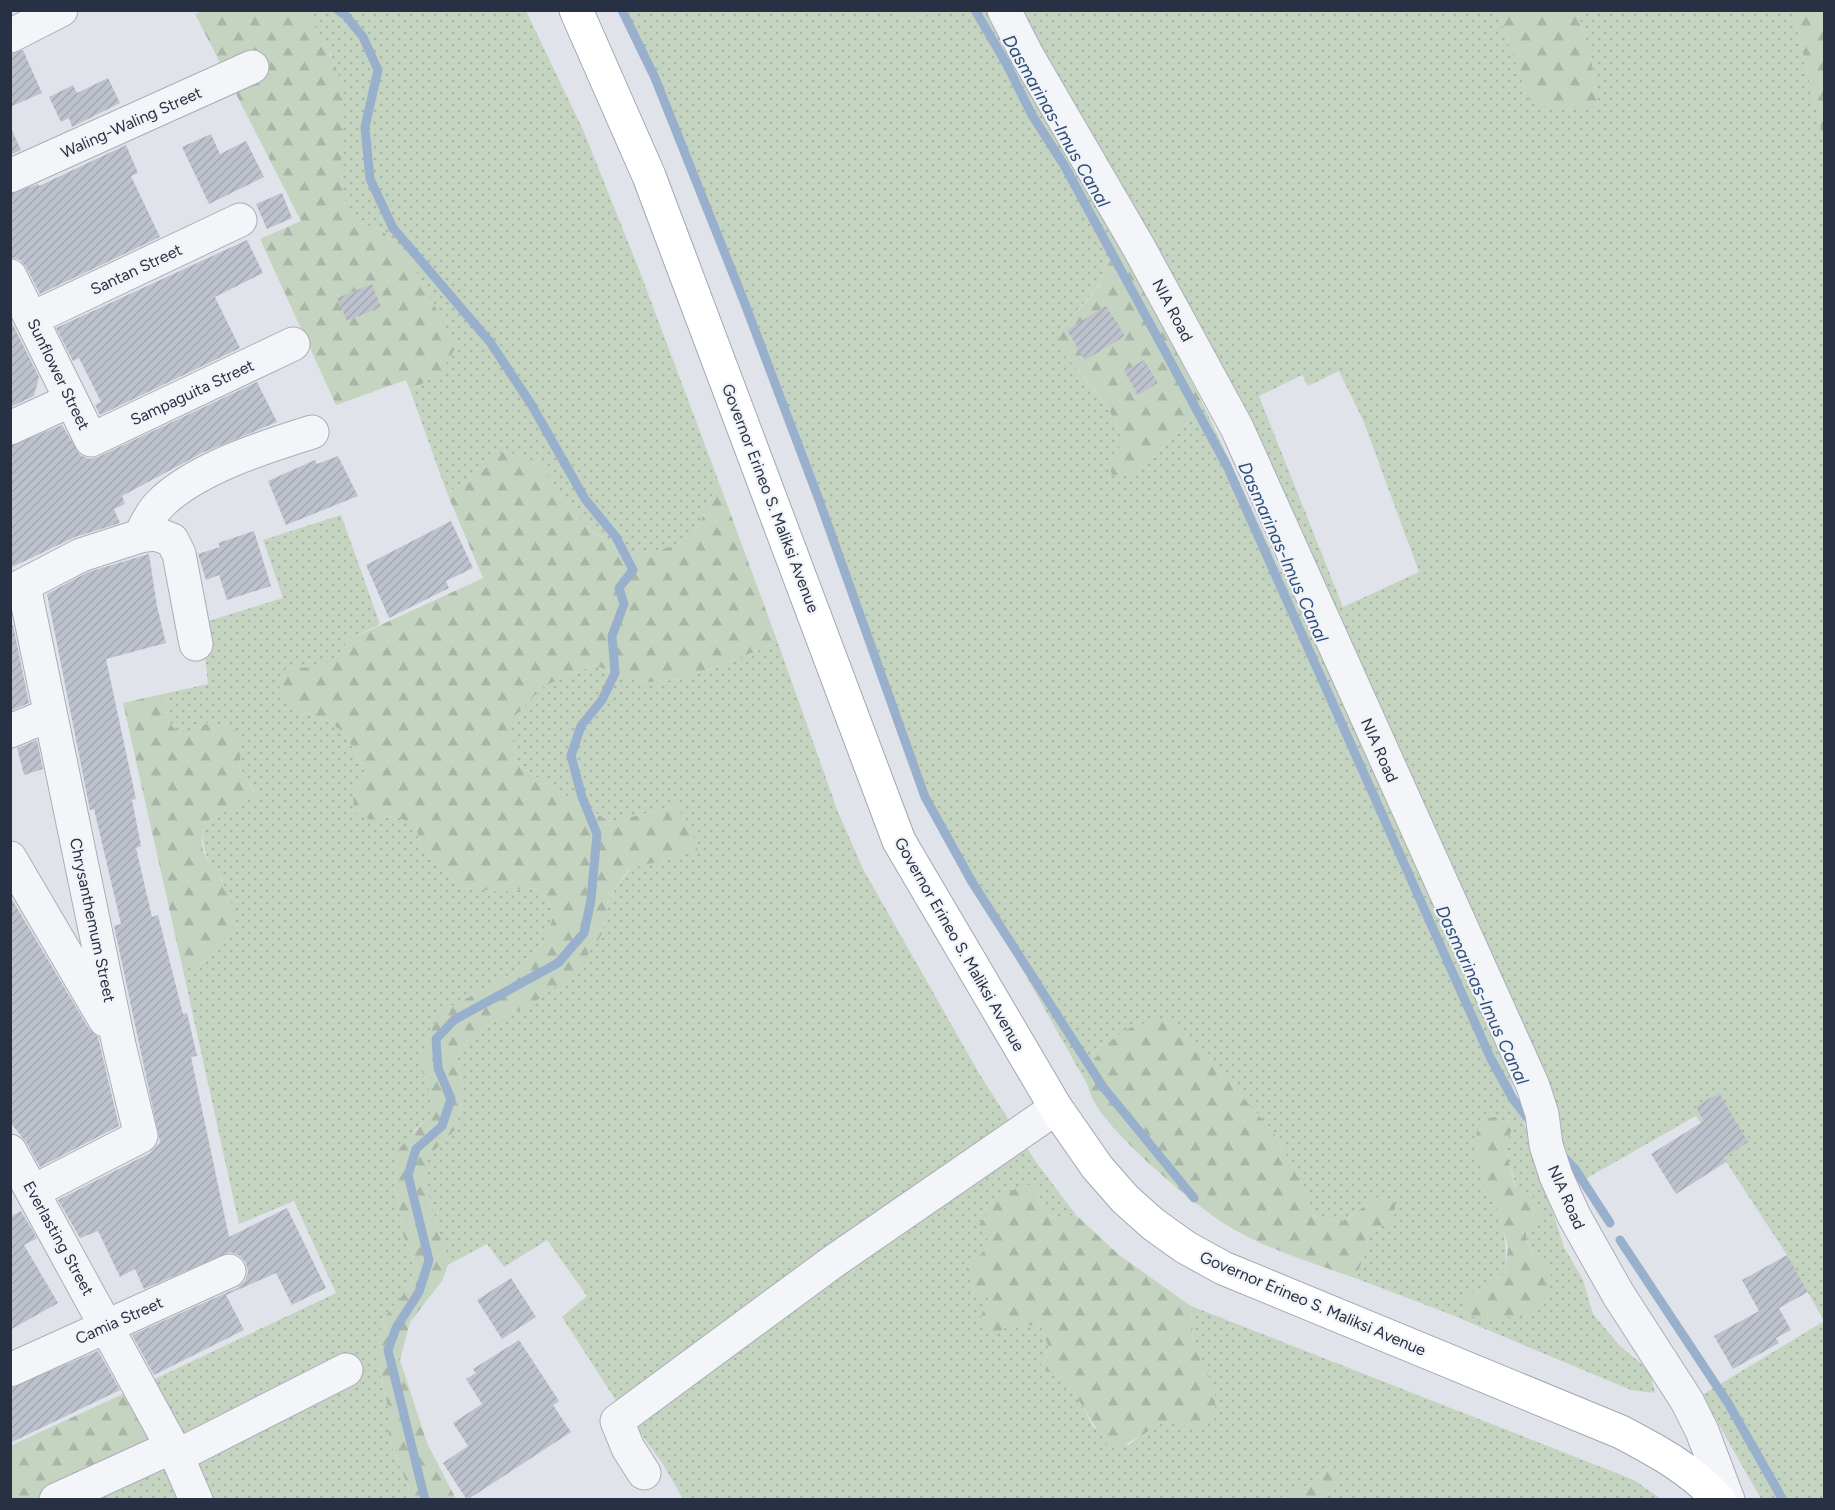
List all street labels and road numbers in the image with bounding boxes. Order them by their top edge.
street label: Waling-Waling Street [58,83,205,162]
street label: Santan Street [87,240,185,299]
street label: NIA Road [1148,276,1197,345]
street label: Sunflower Street [23,315,94,433]
street label: Sampaguita Street [127,355,257,429]
street label: Governor Erineo S. Maliksi Avenue [718,381,823,616]
street label: NIA Road [1357,715,1402,785]
street label: Governor Erineo S. Maliksi Avenue [890,834,1029,1055]
street label: Chrysanthemum Street [66,836,119,1004]
street label: NIA Road [1544,1162,1589,1232]
street label: Everlasting Street [19,1178,98,1299]
street label: Governor Erineo S. Maliksi Avenue [1197,1247,1429,1360]
street label: Camia Street [72,1293,166,1348]

